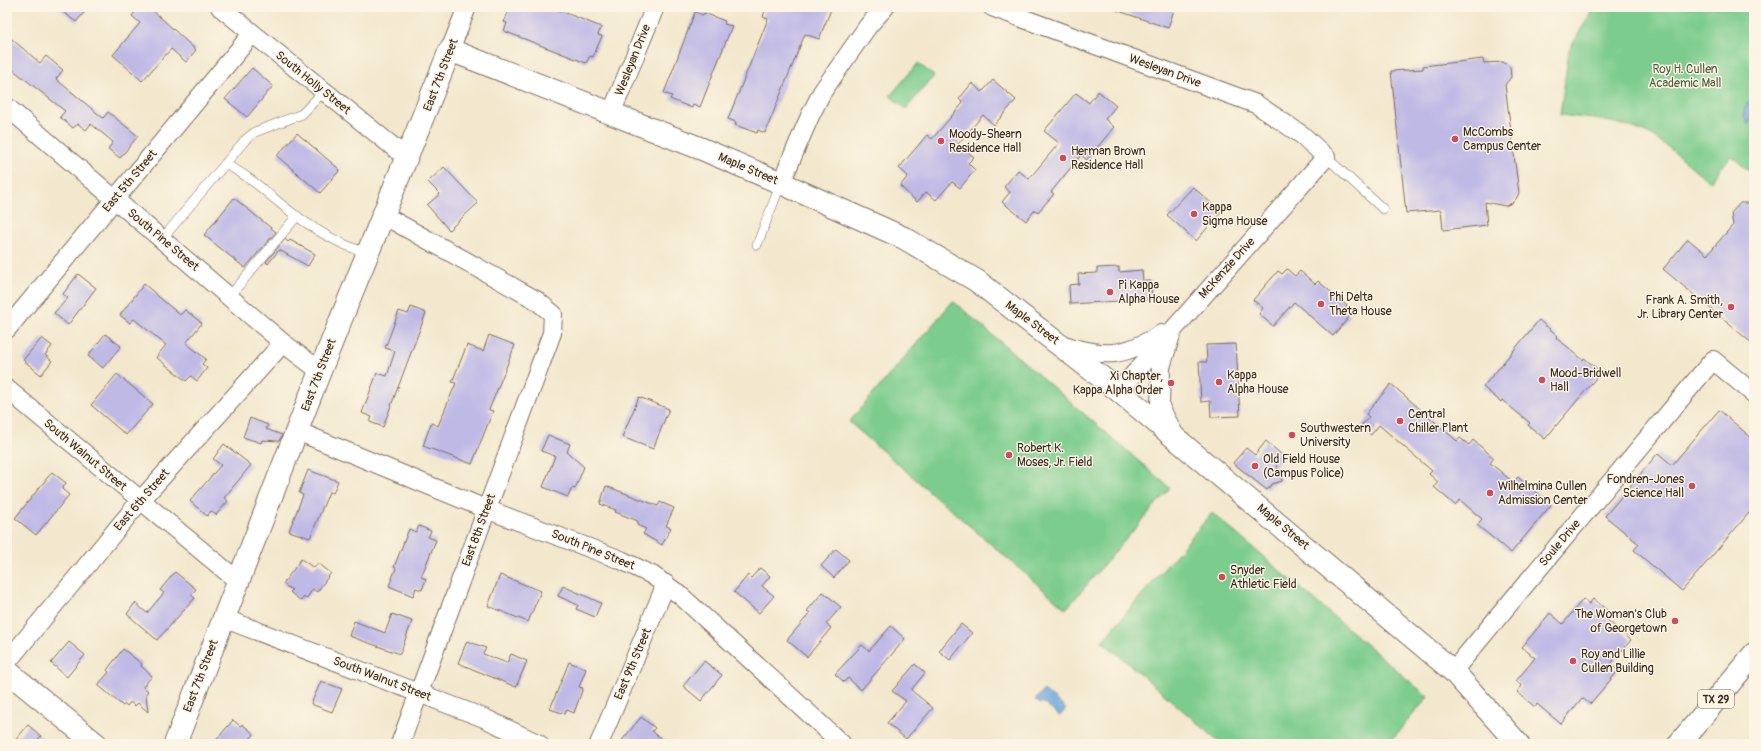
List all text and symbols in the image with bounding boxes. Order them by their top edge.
street label: Wesleyan Drive [612,22,654,98]
street label: East 7th Street [420,36,462,113]
street label: South Holly Street [272,48,354,118]
street label: Wesleyan Drive [1127,51,1203,91]
park label: Roy H. Cullen Academic Mall [1649,62,1721,91]
place label: McCombs Campus Center [1463,125,1542,154]
place label: Moody-Shearn Residence Hall [949,127,1022,156]
marker: McCombs Campus Center [1450,134,1460,144]
marker: Moody-Shearn Residence Hall [936,136,946,146]
place label: Herman Brown Residence Hall [1071,144,1146,173]
street label: East 5th Street [100,147,161,215]
street label: Maple Street [716,150,780,188]
marker: Herman Brown Residence Hall [1058,153,1068,163]
place label: Kappa Sigma House [1202,200,1267,229]
street label: South Pine Street [124,206,202,274]
marker: Kappa Sigma House [1189,209,1199,219]
street label: McKenzie Drive [1196,234,1258,302]
place label: Pi Kappa Alpha House [1118,278,1180,307]
marker: Pi Kappa Alpha House [1105,287,1115,297]
place label: Phi Delta Theta House [1329,290,1392,319]
place label: Frank A. Smith, Jr. Library Center [1637,293,1724,322]
street label: Maple Street [1002,298,1062,348]
marker: Phi Delta Theta House [1316,299,1326,309]
marker: Frank A. Smith, Jr. Library Center [1726,302,1736,312]
street label: East 7th Street [298,336,340,413]
place label: Mood-Bridwell Hall [1550,366,1621,395]
place label: Kappa Alpha House [1227,368,1289,397]
place label: Xi Chapter, Kappa Alpha Order [1073,369,1164,398]
marker: Mood-Bridwell Hall [1537,375,1547,385]
marker: Kappa Alpha House [1214,377,1224,387]
marker: Xi Chapter, Kappa Alpha Order [1166,378,1176,388]
place label: Central Chiller Plant [1408,407,1468,436]
street label: South Walnut Street [40,416,130,494]
marker: Central Chiller Plant [1395,416,1405,426]
place label: Southwestern University [1300,421,1371,450]
marker: Southwestern University [1287,430,1297,440]
place label: Robert K. Moses, Jr. Field [1017,441,1092,470]
marker: Robert K. Moses, Jr. Field [1004,450,1014,460]
place label: Old Field House (Campus Police) [1263,452,1344,481]
marker: Old Field House (Campus Police) [1250,461,1260,471]
street label: East 6th Street [111,466,173,534]
place label: Fondren-Jones Science Hall [1607,472,1685,501]
place label: Wilhelmina Cullen Admission Center [1498,479,1589,508]
marker: Fondren-Jones Science Hall [1687,481,1697,491]
marker: Wilhelmina Cullen Admission Center [1485,488,1495,498]
street label: East 8th Street [459,491,499,568]
street label: Maple Street [1254,501,1312,553]
street label: Soule Drive [1536,516,1584,569]
street label: South Pine Street [549,526,637,574]
place label: Snyder Athletic Field [1230,563,1297,592]
marker: Snyder Athletic Field [1217,572,1227,582]
place label: The Woman's Club of Georgetown [1575,607,1667,636]
marker: The Woman's Club of Georgetown [1670,616,1680,626]
street label: East 9th Street [611,626,655,702]
street label: East 7th Street [180,637,222,714]
place label: Roy and Lillie Cullen Building [1581,647,1654,676]
street label: South Walnut Street [331,653,433,705]
marker: Roy and Lillie Cullen Building [1568,656,1578,666]
road number: TX 29 [1698,690,1734,708]

